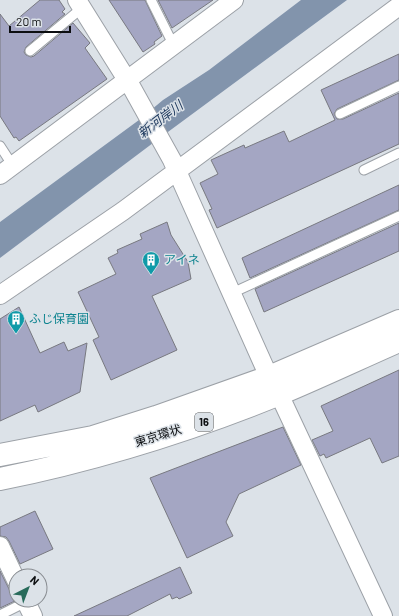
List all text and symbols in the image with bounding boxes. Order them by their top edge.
scale bar [10,8,70,34]
text: 20 m [16,14,42,28]
water label: 新河岸川 [134,96,187,141]
building icon: アイネ [141,250,161,275]
place label: アイネ [164,252,199,266]
building icon: ふじ保育園 [6,309,26,334]
place label: ふじ保育園 [29,311,89,325]
road number: 16 [195,413,213,431]
street label: 東京環状 [133,421,183,449]
north arrow [8,568,48,608]
text: N [28,573,42,587]

